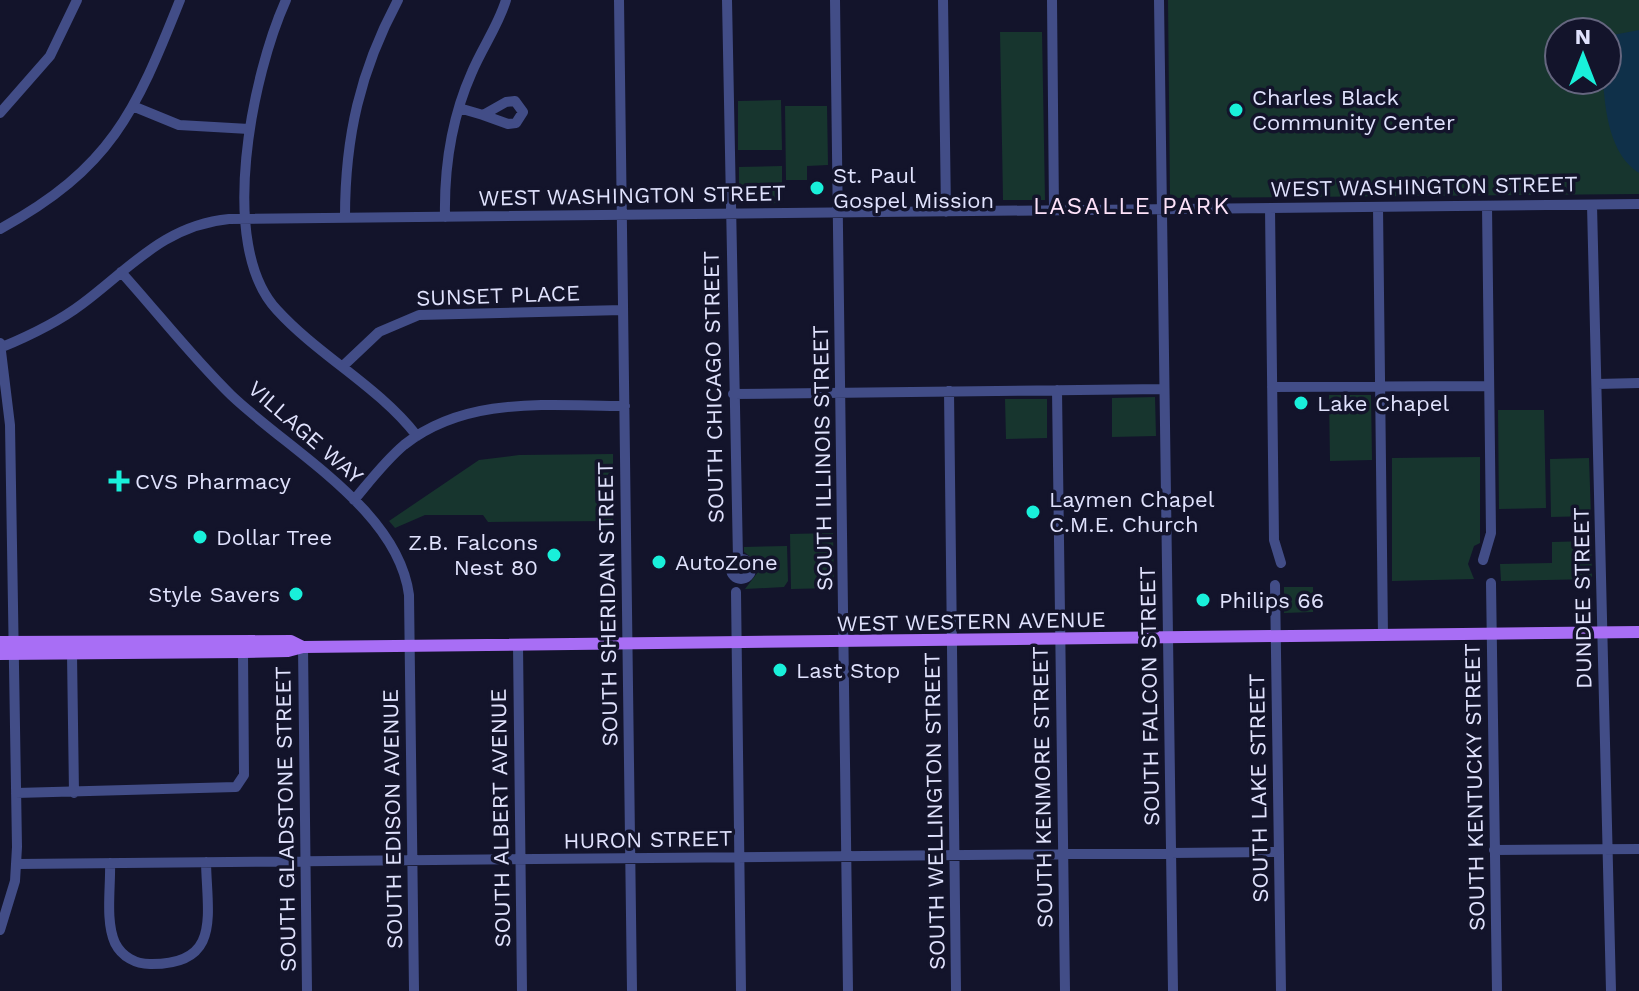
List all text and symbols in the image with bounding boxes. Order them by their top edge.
north arrow [1543,16,1623,96]
text: N [1575,24,1591,49]
place label: Charles Black Community Center [1252,85,1455,135]
marker: Charles Black Community Center [1227,101,1245,119]
place label: St. Paul Gospel Mission [833,163,994,213]
street label: WEST WASHINGTON STREET [1270,171,1578,202]
marker: St. Paul Gospel Mission [808,179,826,197]
street label: WEST WASHINGTON STREET [478,180,786,211]
district label: LASALLE PARK [1033,192,1231,220]
street label: SOUTH CHICAGO STREET [699,251,728,523]
street label: SUNSET PLACE [416,280,580,311]
street label: SOUTH ILLINOIS STREET [808,325,837,591]
street label: VILLAGE WAY [243,376,369,489]
place label: Lake Chapel [1317,391,1450,416]
marker: Lake Chapel [1292,394,1310,412]
street label: SOUTH SHERIDAN STREET [593,461,622,747]
place label: CVS Pharmacy [135,469,291,494]
marker: CVS Pharmacy [110,472,128,490]
place label: Laymen Chapel C.M.E. Church [1049,487,1215,537]
marker: Laymen Chapel C.M.E. Church [1024,503,1042,521]
street label: DUNDEE STREET [1568,507,1597,689]
place label: Dollar Tree [216,525,332,550]
marker: Dollar Tree [191,528,209,546]
place label: Z.B. Falcons Nest 80 [408,530,538,580]
marker: Z.B. Falcons Nest 80 [545,546,563,564]
place label: AutoZone [675,550,778,575]
marker: AutoZone [650,553,668,571]
street label: SOUTH FALCON STREET [1135,566,1164,826]
place label: Style Savers [148,582,280,607]
marker: Style Savers [287,585,305,603]
place label: Philips 66 [1219,588,1324,613]
marker: Philips 66 [1194,591,1212,609]
street label: WEST WESTERN AVENUE [836,607,1106,636]
street label: SOUTH KENTUCKY STREET [1459,643,1490,931]
street label: SOUTH KENMORE STREET [1028,646,1057,928]
street label: SOUTH WELLINGTON STREET [919,652,950,970]
place label: Last Stop [796,658,900,683]
marker: Last Stop [771,661,789,679]
street label: SOUTH GLADSTONE STREET [270,666,301,972]
street label: SOUTH LAKE STREET [1244,673,1273,903]
street label: SOUTH ALBERT AVENUE [486,688,515,948]
street label: SOUTH EDISON AVENUE [378,689,407,949]
street label: HURON STREET [563,826,733,853]

